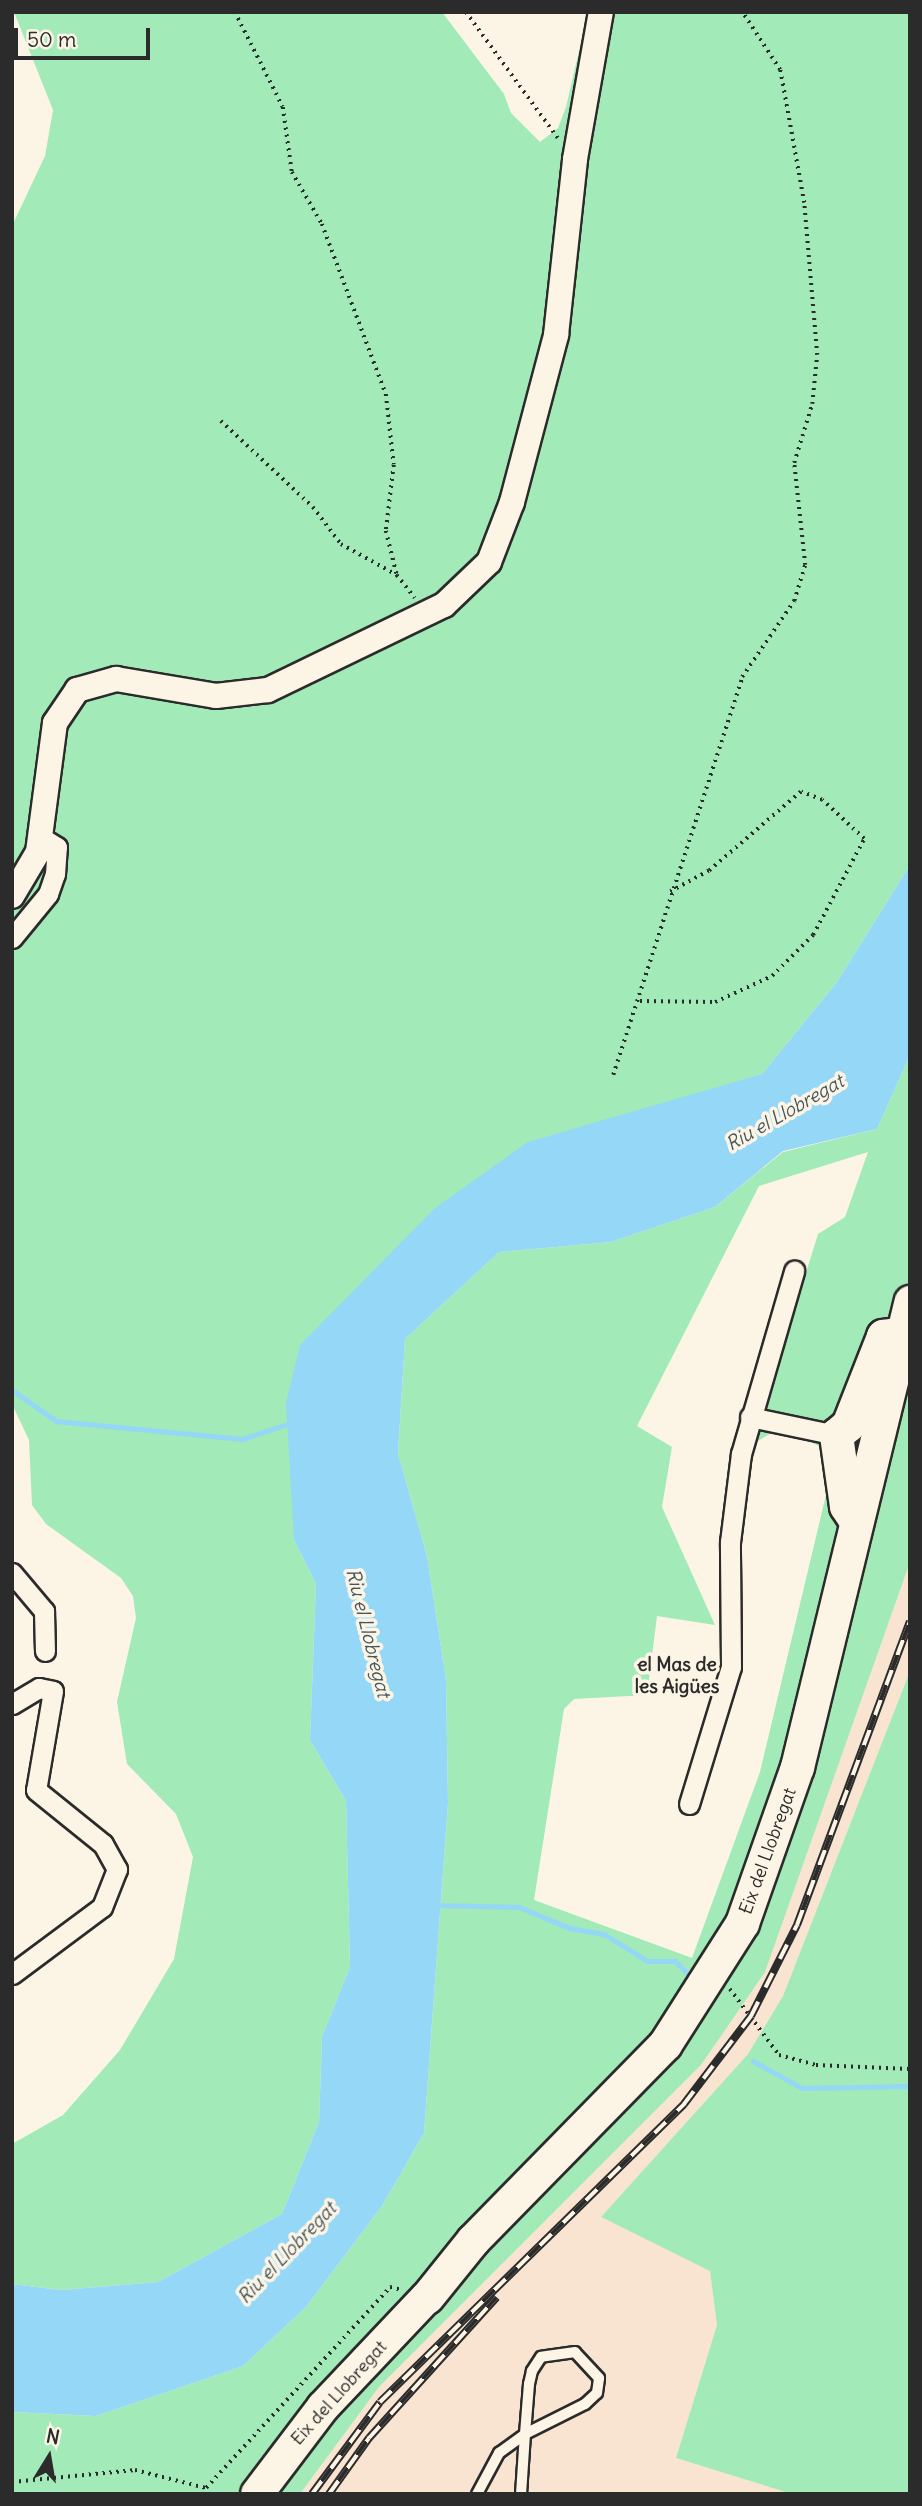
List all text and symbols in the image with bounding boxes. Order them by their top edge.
scale bar [18,14,154,58]
text: 50 m [27,26,76,53]
water label: Riu el Llobregat [722,1070,848,1156]
water label: Riu el Llobregat [341,1566,395,1700]
district label: el Mas de les Aigües [635,1654,719,1698]
street label: Eix del Llobregat [735,1785,801,1917]
water label: Riu el Llobregat [233,2198,341,2308]
street label: Eix del Llobregat [286,2336,392,2450]
north arrow [14,2422,84,2492]
text: N [44,2423,62,2449]

